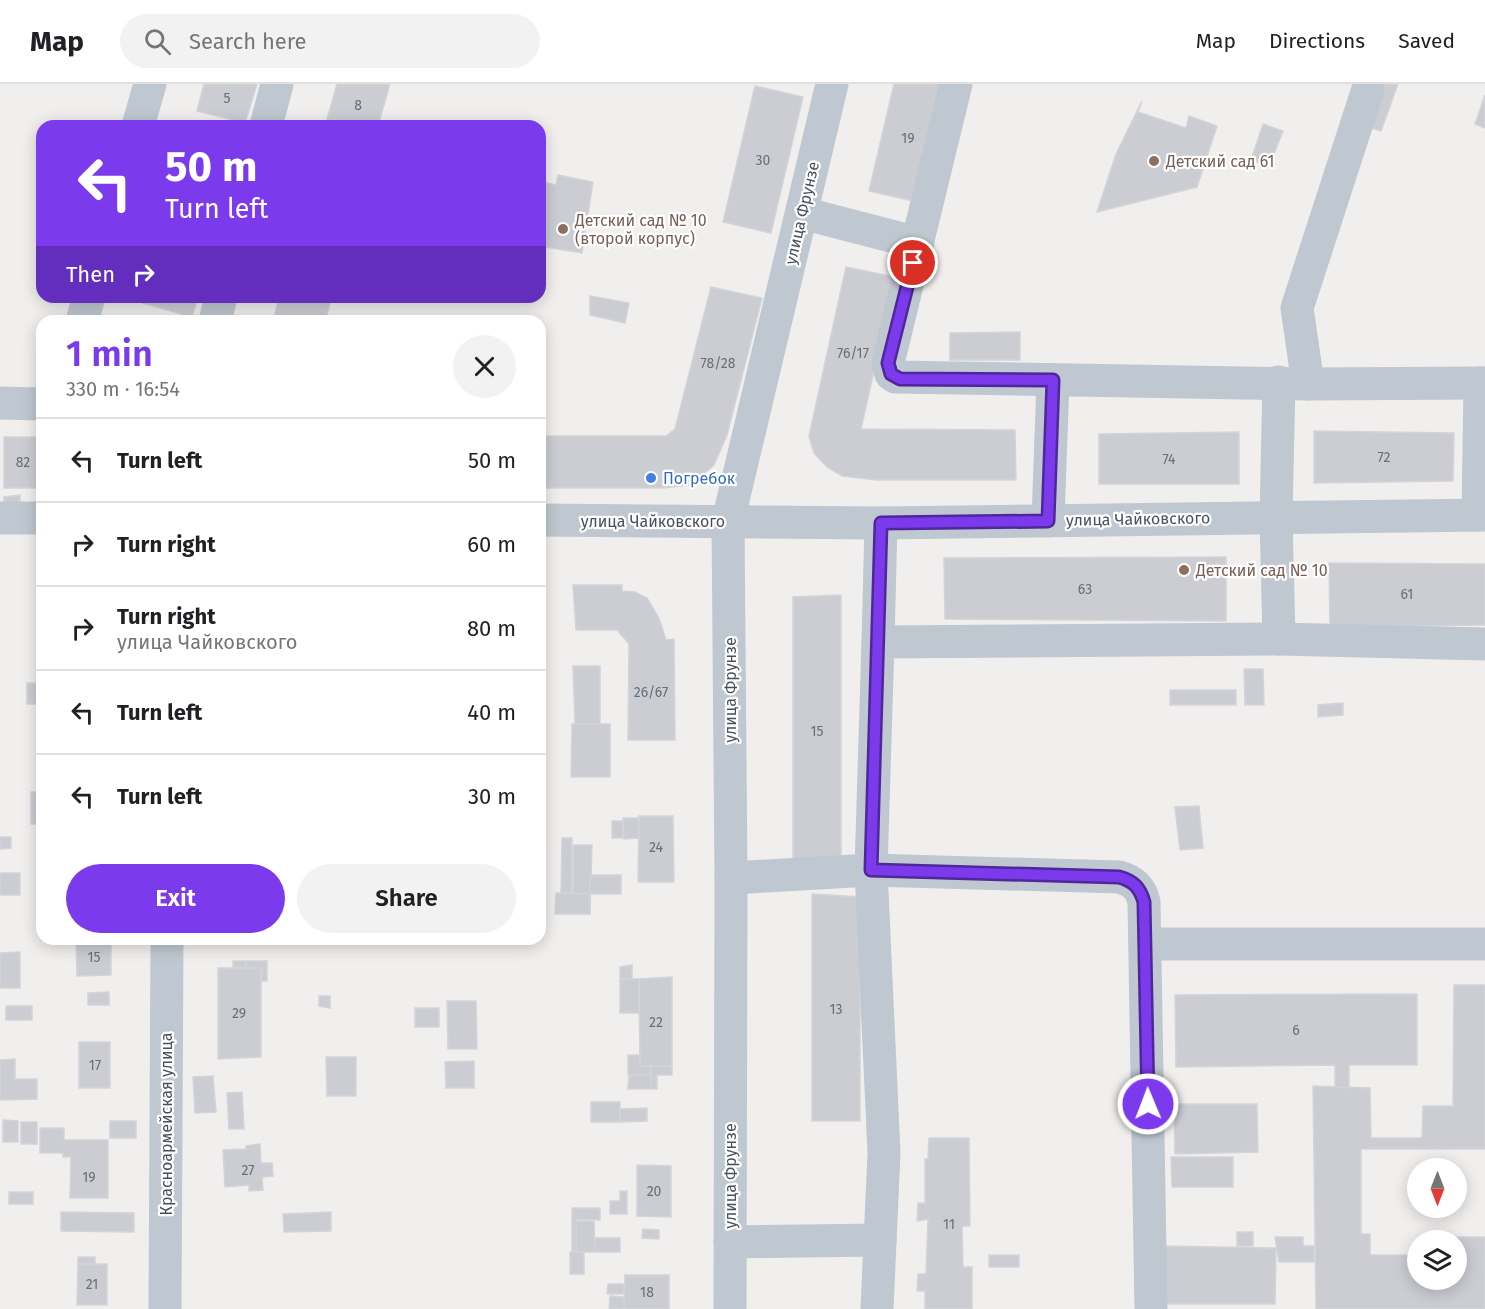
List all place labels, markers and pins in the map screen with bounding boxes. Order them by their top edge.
place label: Детский сад 61 [1165,152,1274,171]
marker: Детский сад 61 [1147,154,1161,168]
place label: Детский сад № 10 (второй корпус) [574,211,707,248]
marker: Детский сад № 10 (второй корпус) [556,222,570,236]
pin [887,237,938,288]
place label: Погребок [663,469,736,488]
marker: Погребок [644,471,658,485]
place label: Детский сад № 10 [1195,561,1328,580]
marker: Детский сад № 10 [1177,563,1191,577]

